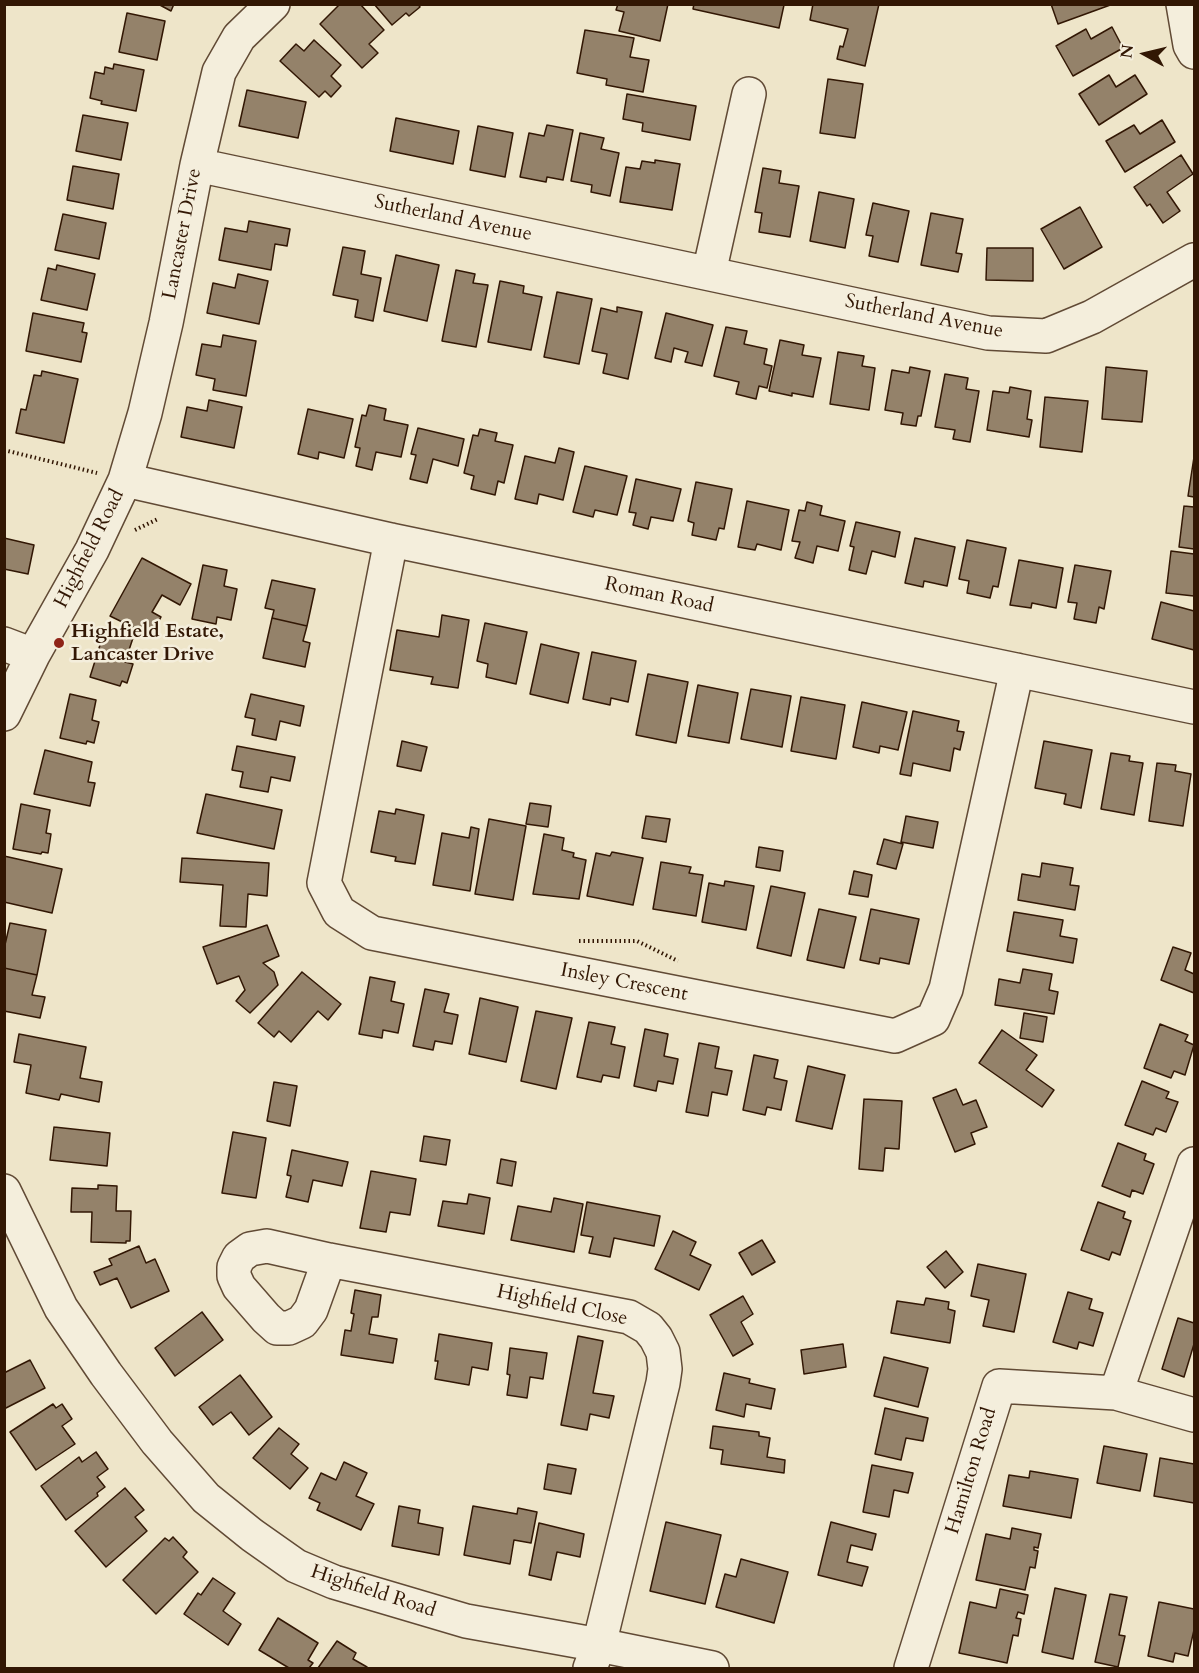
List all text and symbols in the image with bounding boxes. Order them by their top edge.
north arrow [1115,24,1175,84]
text: N [1115,43,1139,60]
street label: Lancaster Drive [159,166,207,302]
street label: Sutherland Avenue [372,191,534,247]
street label: Sutherland Avenue [843,290,1005,344]
street label: Highfield Road [50,486,130,612]
street label: Roman Road [602,573,716,619]
place label: Highfield Estate, Lancaster Drive [71,620,224,667]
marker: Highfield Estate, Lancaster Drive [52,636,66,650]
street label: Insley Crescent [558,959,690,1007]
street label: Highfield Close [494,1280,630,1332]
street label: Hamilton Road [941,1405,1003,1537]
street label: Highfield Road [308,1561,438,1623]

